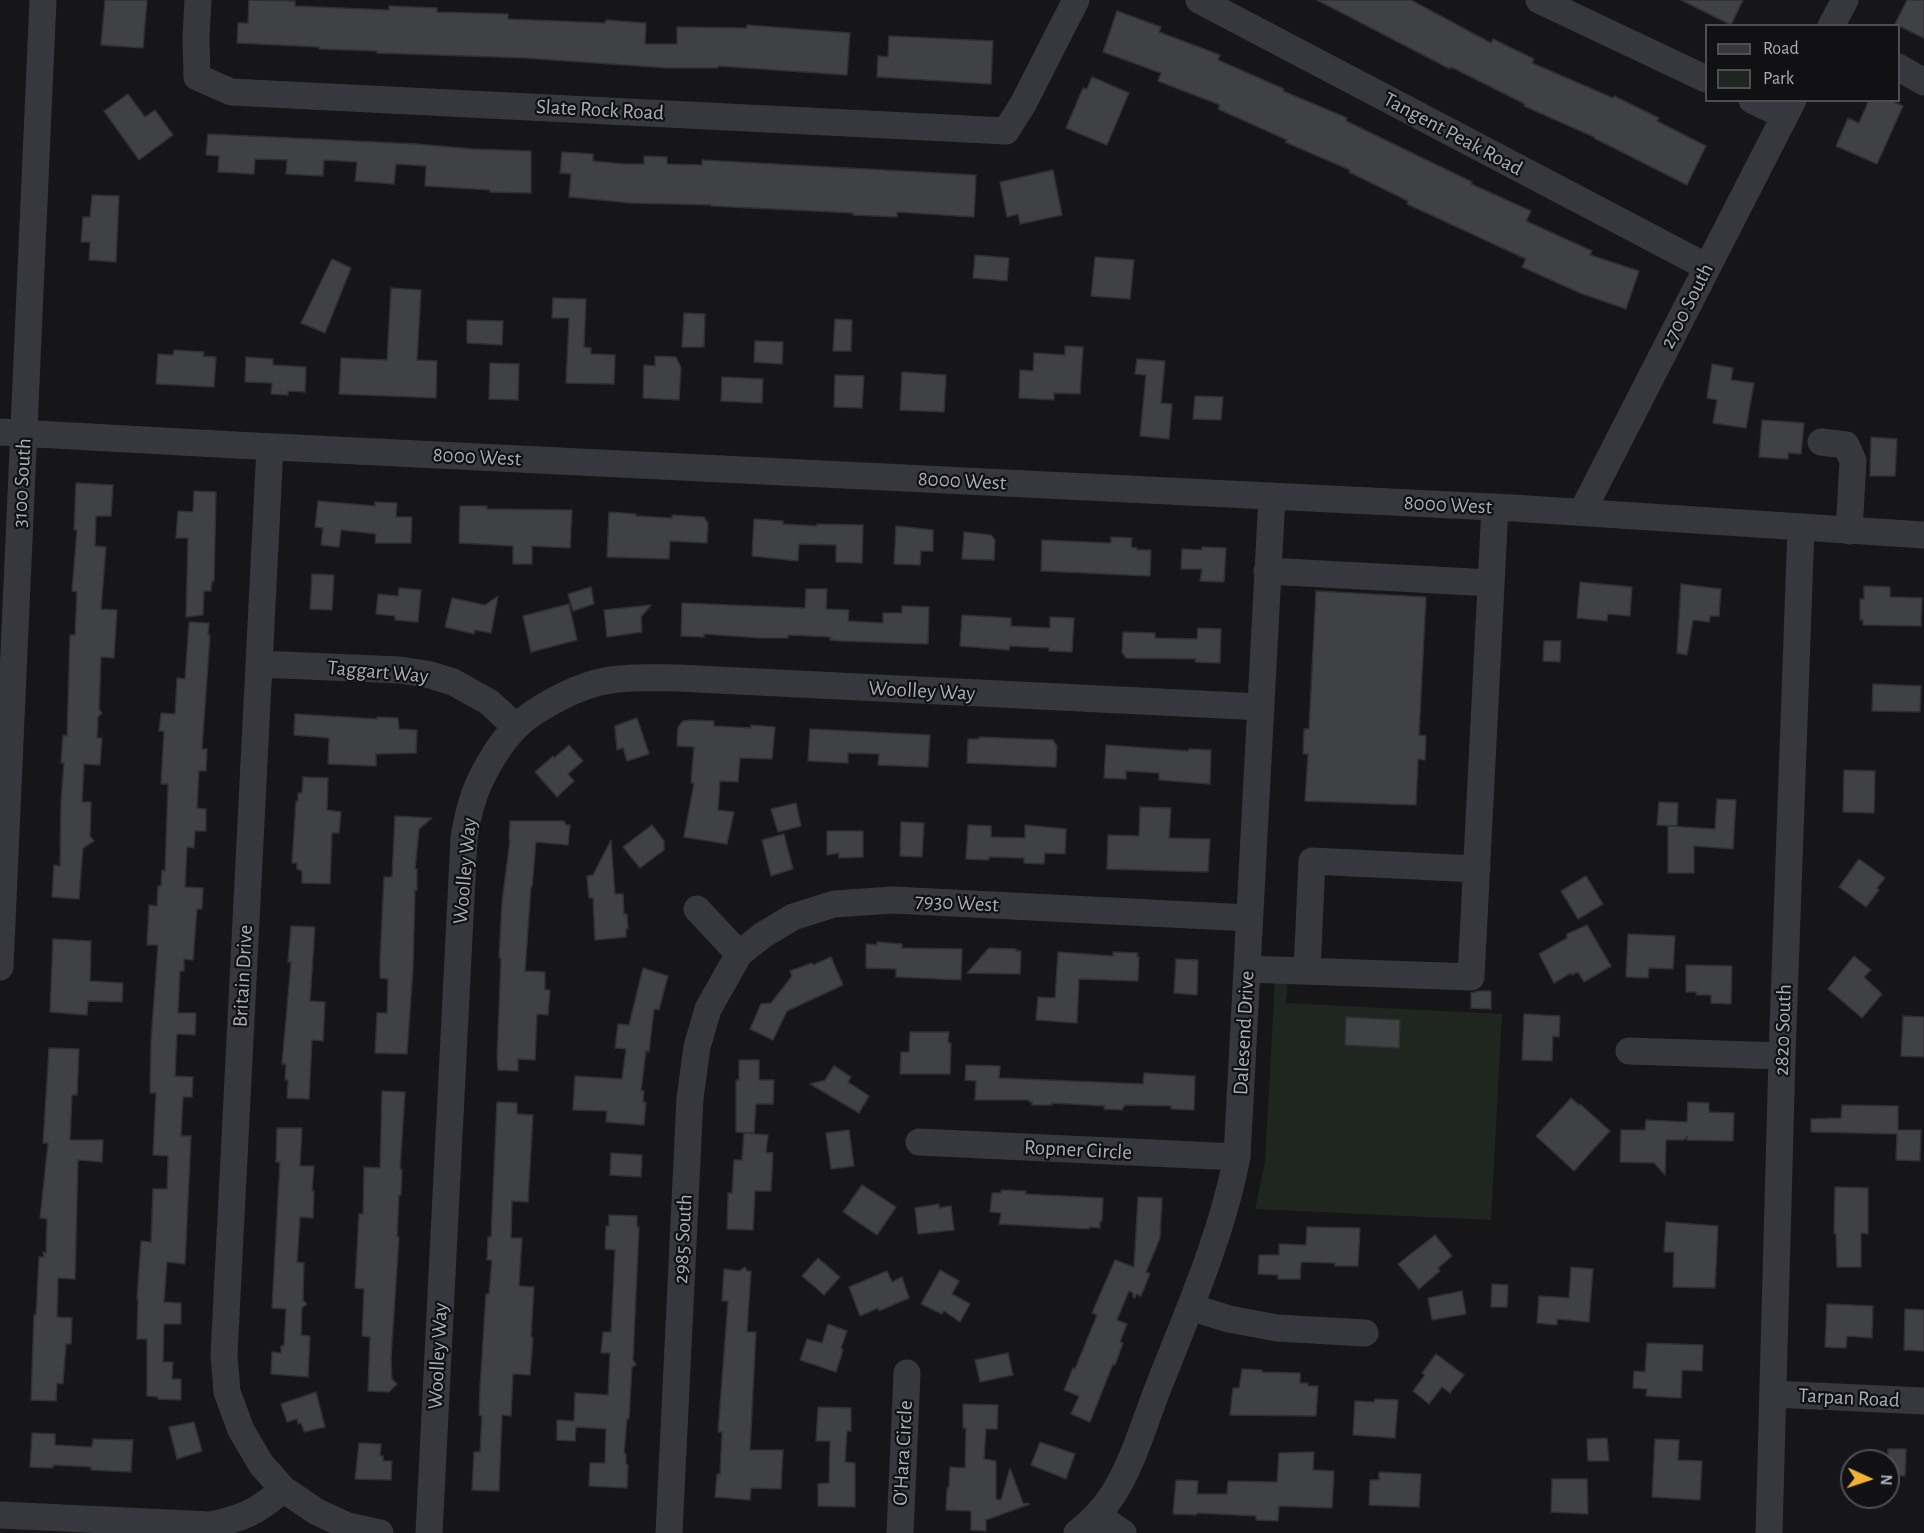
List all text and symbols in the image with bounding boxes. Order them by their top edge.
legend [1705,24,1900,102]
text: Road [1763,40,1799,58]
text: Park [1763,70,1794,88]
street label: Tangent Peak Road [1379,87,1527,181]
street label: Slate Rock Road [535,94,665,126]
street label: 2700 South [1655,259,1719,353]
street label: 3100 South [7,438,37,528]
street label: 8000 West [432,442,522,472]
street label: 8000 West [917,466,1007,496]
street label: 8000 West [1403,490,1493,520]
street label: Taggart Way [326,655,430,689]
street label: Woolley Way [868,676,976,706]
street label: Woolley Way [448,817,482,925]
street label: 7930 West [914,888,1000,918]
street label: Britain Drive [228,924,258,1028]
street label: Dalesend Drive [1228,970,1260,1096]
street label: 2820 South [1769,984,1797,1076]
street label: Ropner Circle [1023,1135,1133,1165]
street label: 2985 South [668,1194,698,1284]
street label: Woolley Way [423,1302,453,1410]
street label: Tarpan Road [1798,1383,1900,1413]
street label: O'Hara Circle [888,1400,918,1506]
north arrow [1840,1449,1900,1509]
text: N [1878,1474,1894,1486]

